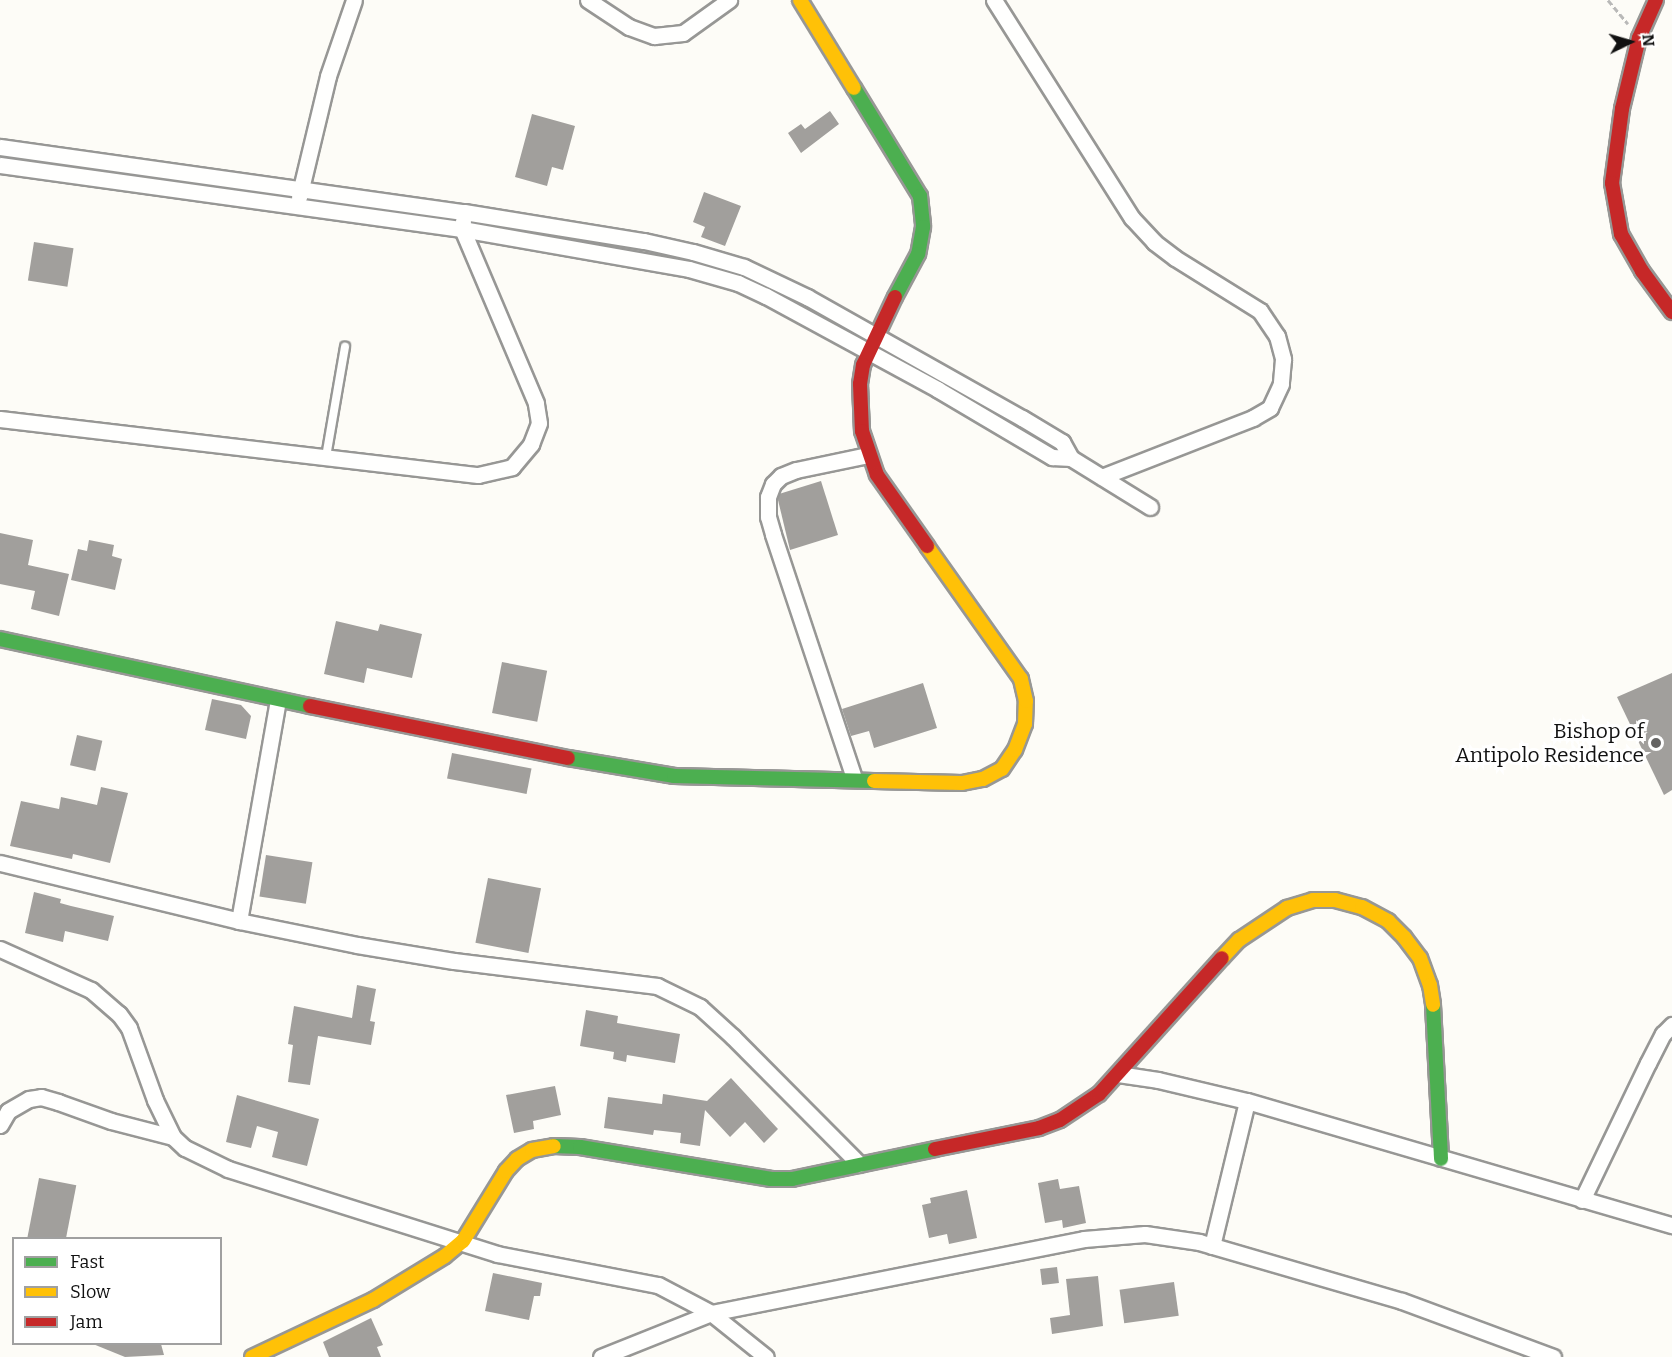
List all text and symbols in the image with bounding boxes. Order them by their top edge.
north arrow [1600,12,1660,72]
text: N [1638,33,1658,47]
place label: Bishop of Antipolo Residence [1455,718,1644,768]
marker: Bishop of Antipolo Residence [1649,736,1663,750]
legend [12,1237,222,1345]
text: Fast [70,1251,105,1273]
text: Slow [70,1281,110,1303]
text: Jam [70,1311,103,1333]

